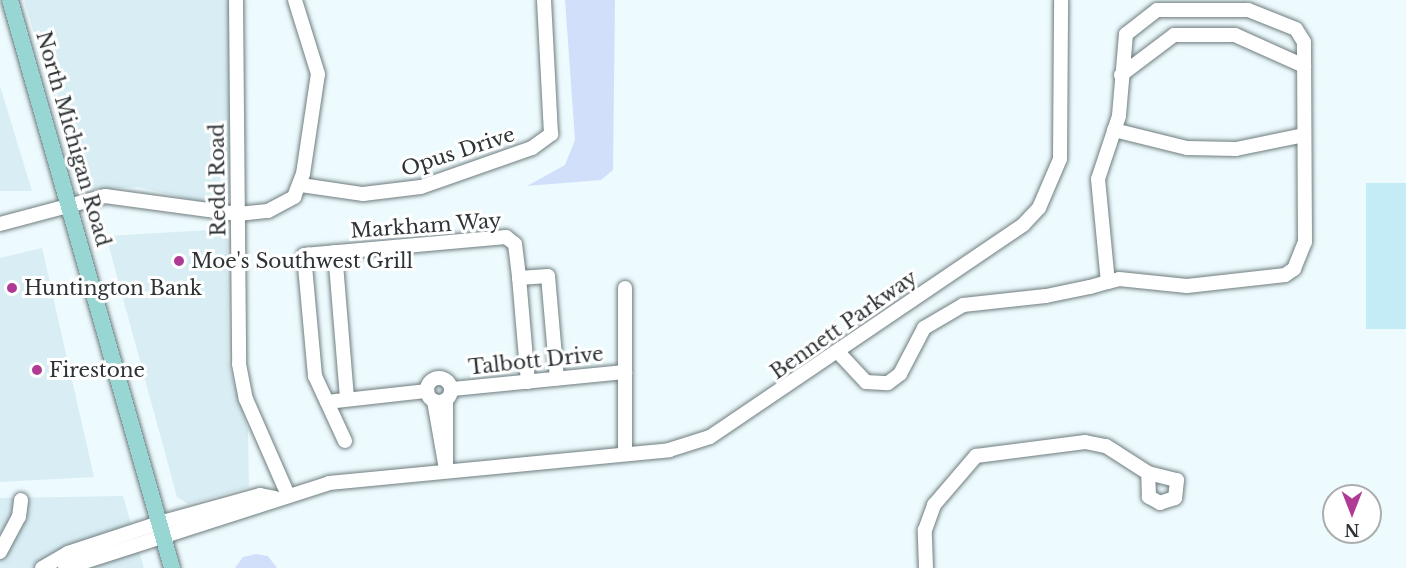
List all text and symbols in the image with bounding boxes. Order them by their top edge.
street label: North Michigan Road [31,29,115,249]
street label: Opus Drive [398,122,518,182]
street label: Redd Road [205,123,231,237]
street label: Markham Way [349,209,503,243]
place label: Moe's Southwest Grill [191,249,413,273]
marker: Moe's Southwest Grill [172,254,186,268]
street label: Bennett Parkway [766,265,922,385]
place label: Huntington Bank [24,276,202,300]
marker: Huntington Bank [5,281,19,295]
street label: Talbott Drive [467,342,605,380]
place label: Firestone [49,358,145,382]
marker: Firestone [30,363,44,377]
north arrow [1322,484,1382,544]
text: N [1344,520,1360,540]

